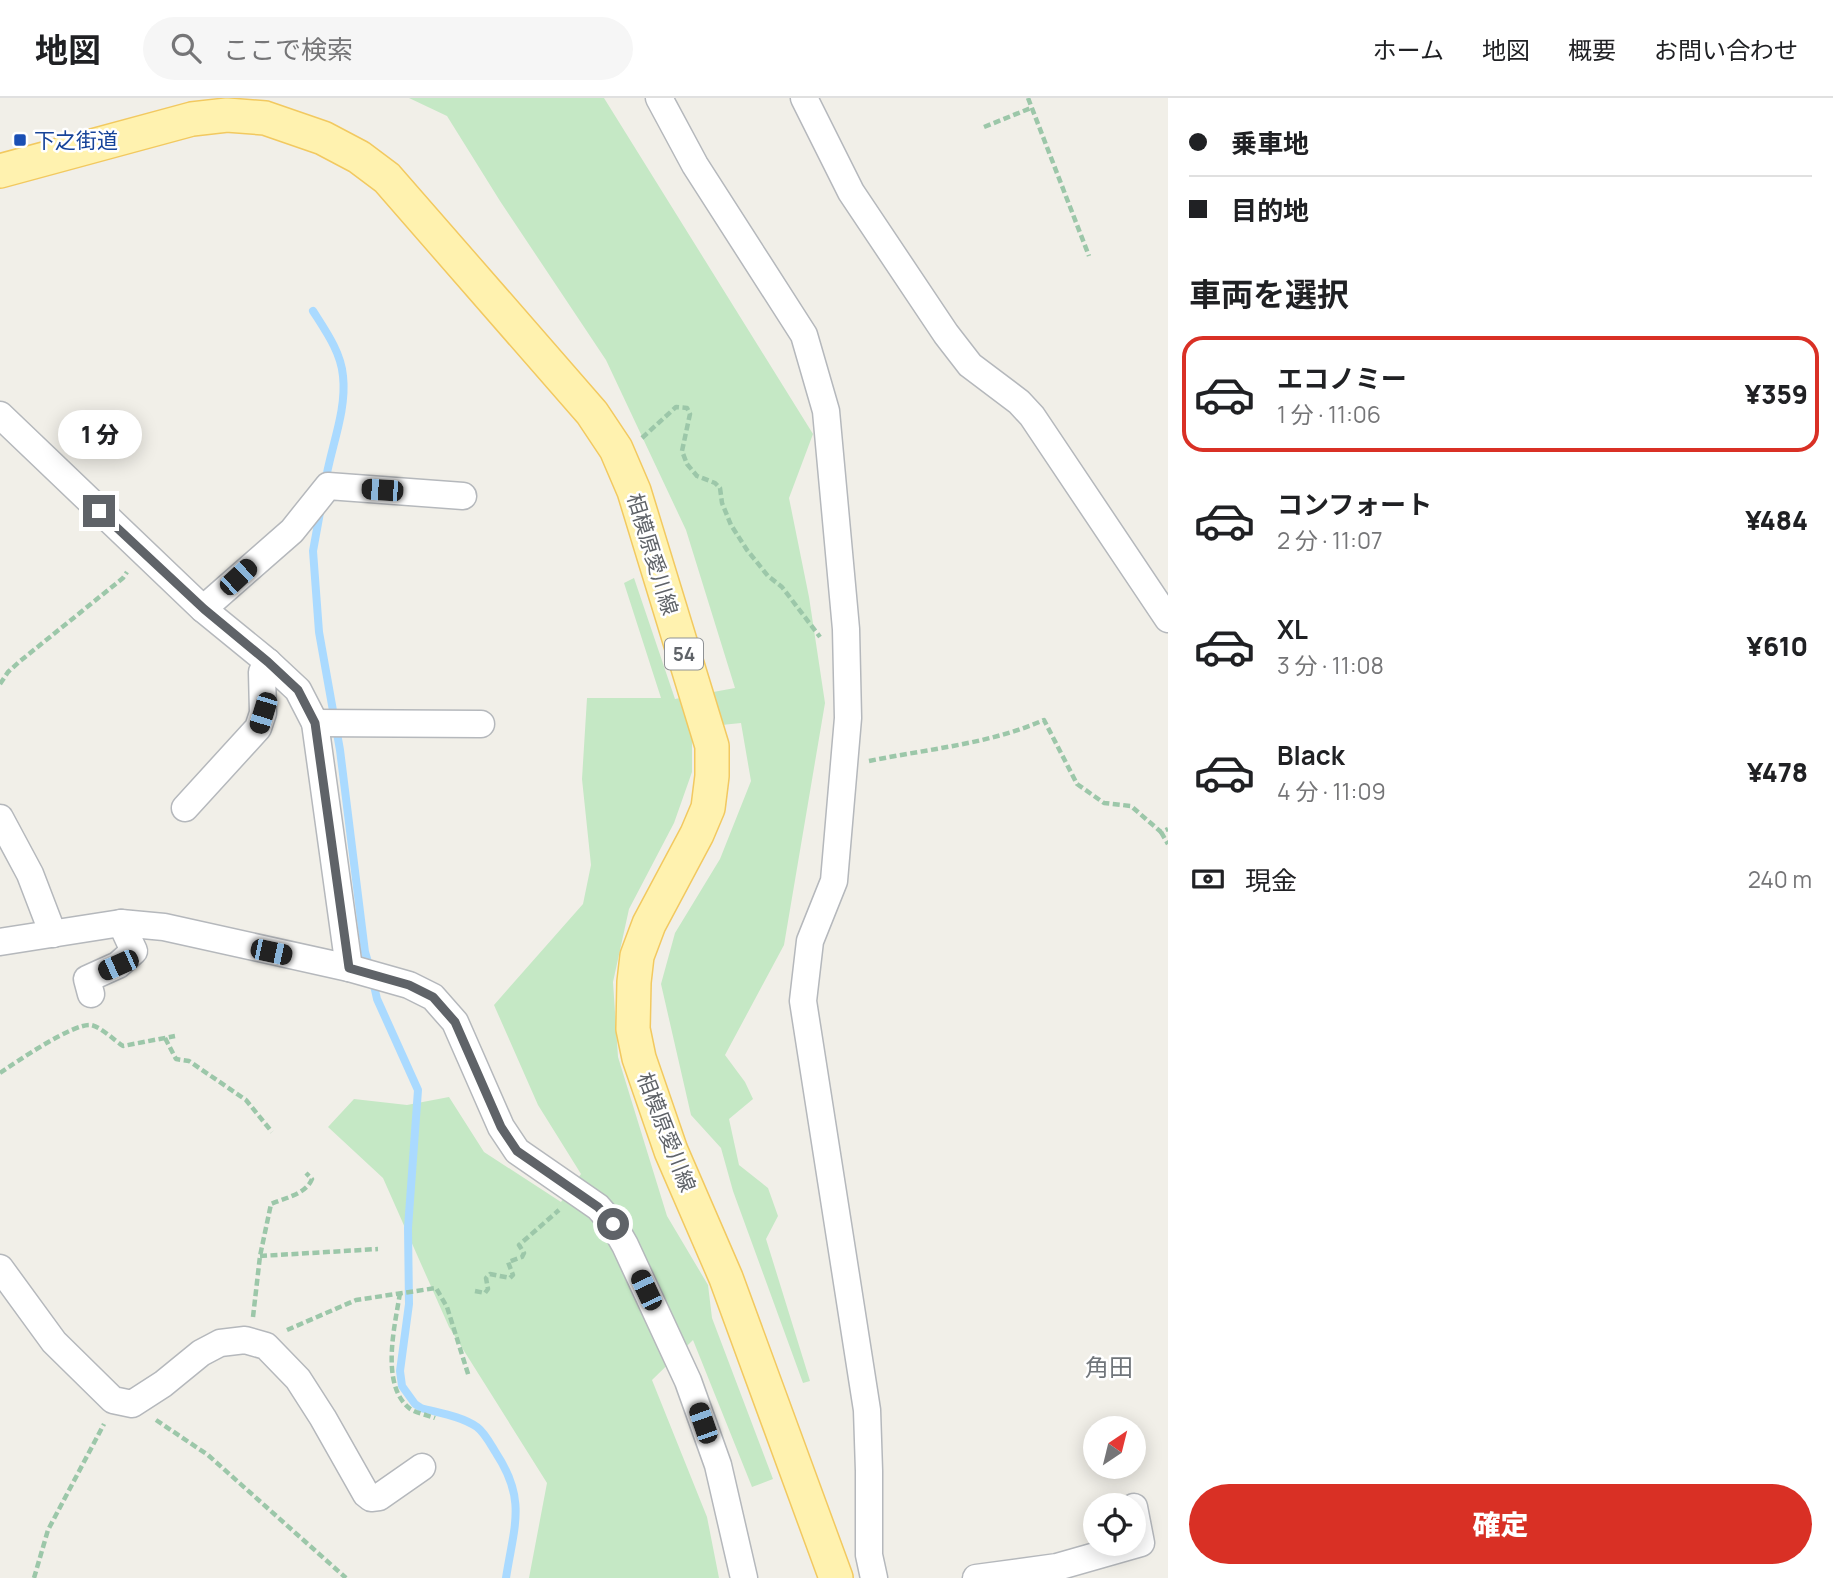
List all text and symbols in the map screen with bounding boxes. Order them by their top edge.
search box [143,17,633,80]
text: 地図 [35,27,101,72]
icon: search [167,29,205,67]
text: ここで検索 [223,31,353,67]
text: ホーム [1373,33,1444,66]
text: 地図 [1482,33,1530,66]
text: 概要 [1568,33,1616,66]
text: お問い合わせ [1654,33,1798,66]
text: 乗車地 [1231,125,1309,161]
place label: 下之街道 [34,126,118,154]
marker: 下之街道 [12,132,28,148]
text: 目的地 [1231,192,1309,228]
text: 車両を選択 [1189,272,1349,316]
text: エコノミー [1277,360,1407,396]
icon: car [1193,363,1256,426]
text: ¥359 [1745,376,1808,412]
text: 1 分 · 11:06 [1277,398,1381,430]
callout: 1 分 [57,410,141,458]
text: 1 分 [81,418,119,450]
car [361,478,404,502]
text: コンフォート [1277,486,1432,522]
icon: car [1193,489,1256,552]
street label: 相模原愛川線 [621,490,685,618]
route end [83,495,115,527]
text: ¥484 [1745,502,1808,538]
text: 2 分 · 11:07 [1277,524,1383,556]
car [216,555,261,599]
text: XL [1277,611,1308,647]
icon: car [1193,615,1256,678]
text: ¥610 [1747,628,1808,664]
road number: 54 [665,638,703,670]
text: 3 分 · 11:08 [1277,649,1384,681]
car [247,690,280,736]
text: Black [1277,737,1345,773]
icon: car [1193,741,1256,804]
text: ¥478 [1747,754,1808,790]
text: 4 分 · 11:09 [1277,775,1386,807]
icon: cash [1189,860,1227,898]
text: 現金 [1245,862,1297,898]
text: 240 m [1748,863,1812,895]
car [249,937,294,967]
car [95,947,142,983]
street label: 相模原愛川線 [631,1068,703,1196]
route start [597,1208,629,1240]
car [628,1267,665,1313]
district label: 角田 [1085,1350,1133,1383]
car [687,1400,720,1446]
north arrow [1083,1416,1146,1479]
map controls [1083,1416,1146,1556]
button: 確定 [1189,1484,1812,1564]
button: locate [1083,1493,1146,1556]

